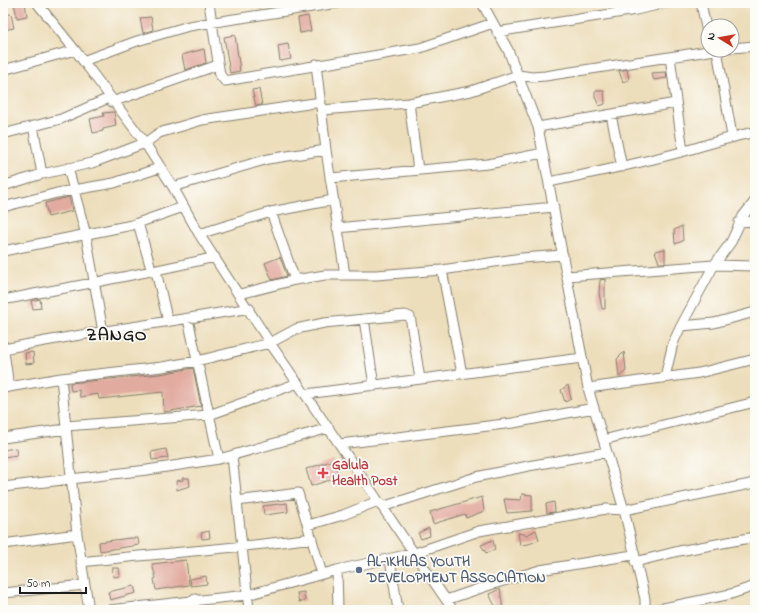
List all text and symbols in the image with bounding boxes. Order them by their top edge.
north arrow [700,18,740,58]
text: N [703,31,720,41]
district label: ZANGO [86,323,148,349]
place label: Galula Health Post [332,455,398,492]
marker: Galula Health Post [317,467,329,479]
place label: AL-IKHLAS YOUTH DEVELOPMENT ASSOCIATION [366,552,546,589]
marker: AL-IKHLAS YOUTH DEVELOPMENT ASSOCIATION [354,565,364,575]
scale bar [20,569,86,595]
text: 50 m [26,575,50,593]

